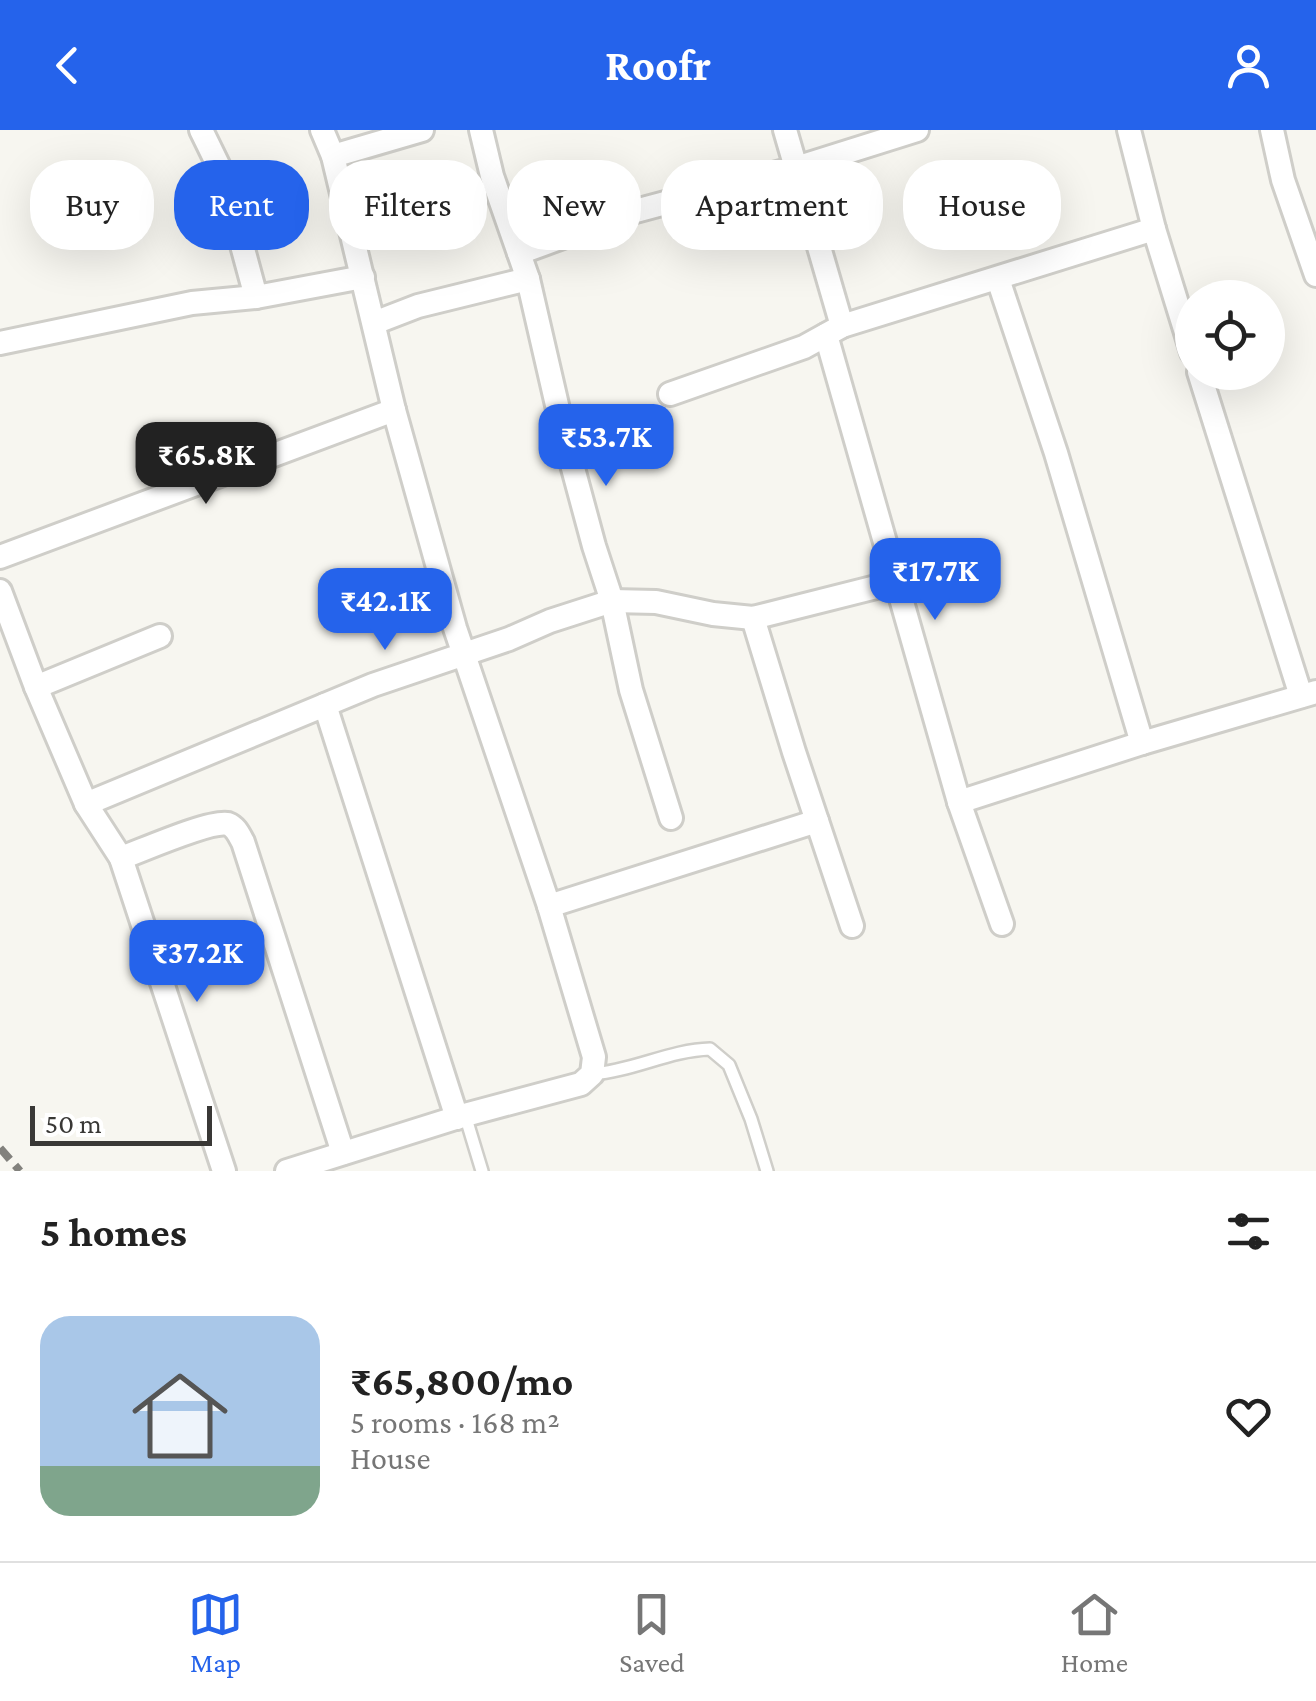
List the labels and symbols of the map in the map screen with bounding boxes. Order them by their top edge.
pin: ₹53.7K [525,404,687,489]
pin: ₹65.8K [125,422,287,507]
pin: ₹17.7K [854,538,1016,623]
pin: ₹42.1K [304,568,466,653]
pin: ₹37.2K [116,920,278,1005]
scale bar [30,1101,212,1146]

